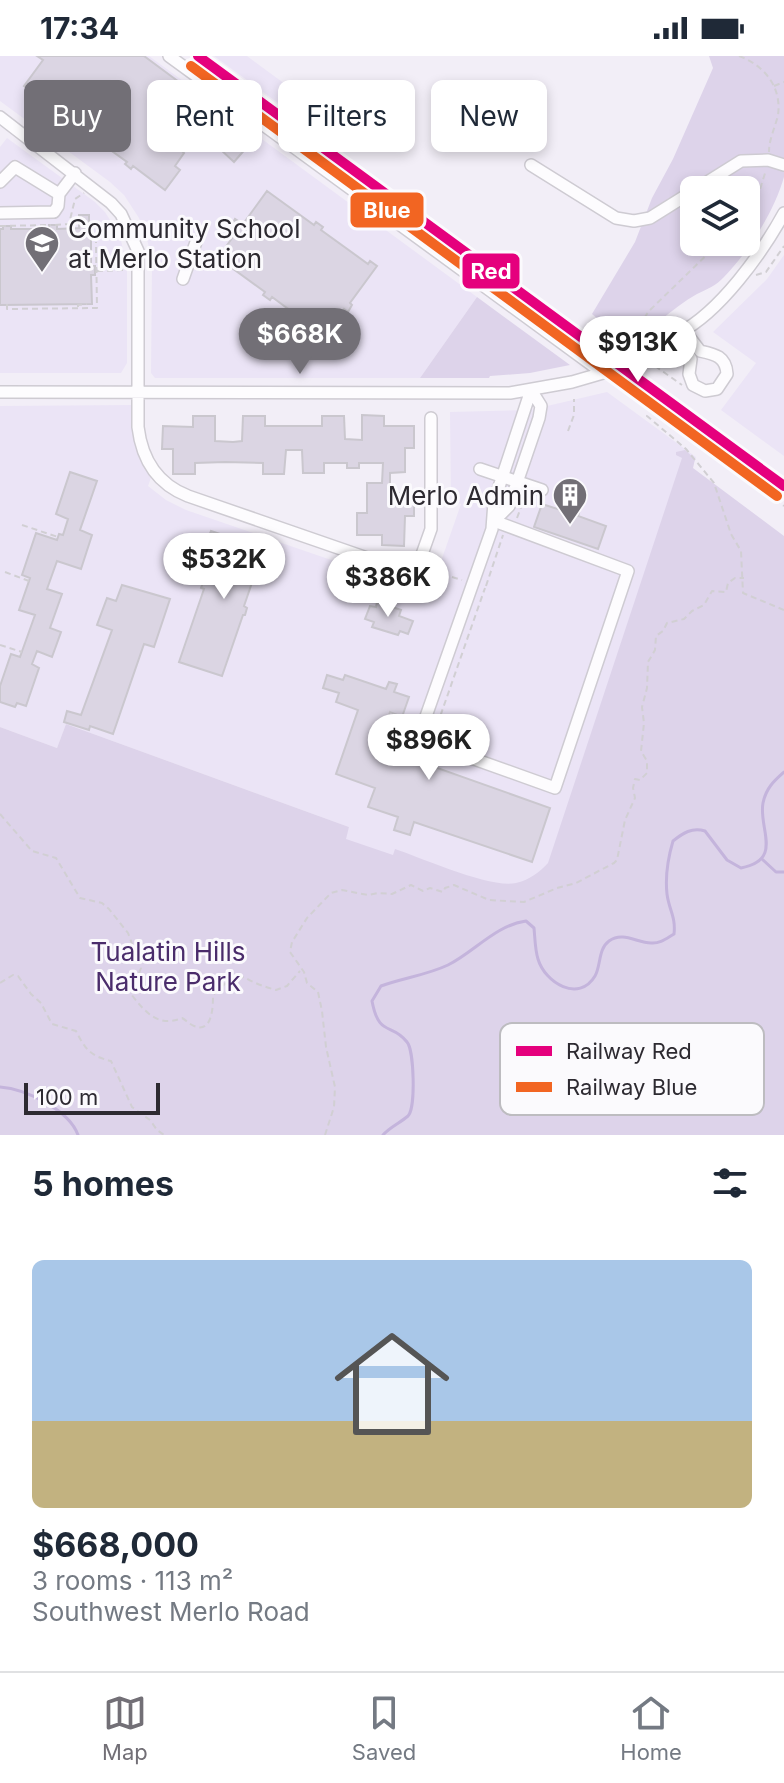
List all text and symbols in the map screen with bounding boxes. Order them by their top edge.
text: 17:34 [40,10,119,46]
chip: Buy [24,80,131,152]
chip: Rent [147,80,262,152]
chip: Filters [278,80,415,152]
chip: New [431,80,547,152]
map controls [680,176,760,256]
button: layers [680,176,760,256]
line badge: Blue [349,191,425,229]
text: Blue [363,197,411,223]
place label: Community School at Merlo Station [68,213,301,274]
school or university icon: Community School at Merlo Station [23,224,61,274]
line badge: Red [461,252,521,290]
text: Red [470,258,512,284]
pin: $668K [244,308,356,376]
pin: $913K [582,316,694,384]
text: $668K [257,318,343,349]
text: $913K [598,326,678,357]
building icon: Merlo Admin [551,476,589,526]
place label: Merlo Admin [388,480,544,511]
pin: $532K [168,533,280,601]
text: $532K [181,543,267,574]
pin: $386K [332,551,444,619]
text: $386K [345,561,431,592]
pin: $896K [373,714,485,782]
text: $896K [386,724,472,755]
park label: Tualatin Hills Nature Park [90,936,246,997]
legend [500,1023,764,1115]
text: Railway Red [566,1038,692,1064]
text: Railway Blue [566,1074,697,1100]
scale bar [24,1079,160,1115]
text: 100 m [36,1084,98,1110]
icon: filters [708,1161,752,1205]
text: 5 homes [32,1163,174,1204]
icon: home [320,1312,464,1456]
text: $668,000 [32,1524,199,1565]
text: 3 rooms · 113 m² [32,1565,233,1596]
text: Southwest Merlo Road [32,1596,310,1627]
tab: Map [102,1691,148,1765]
tab: Saved [352,1691,416,1765]
tab: Home [620,1691,682,1765]

